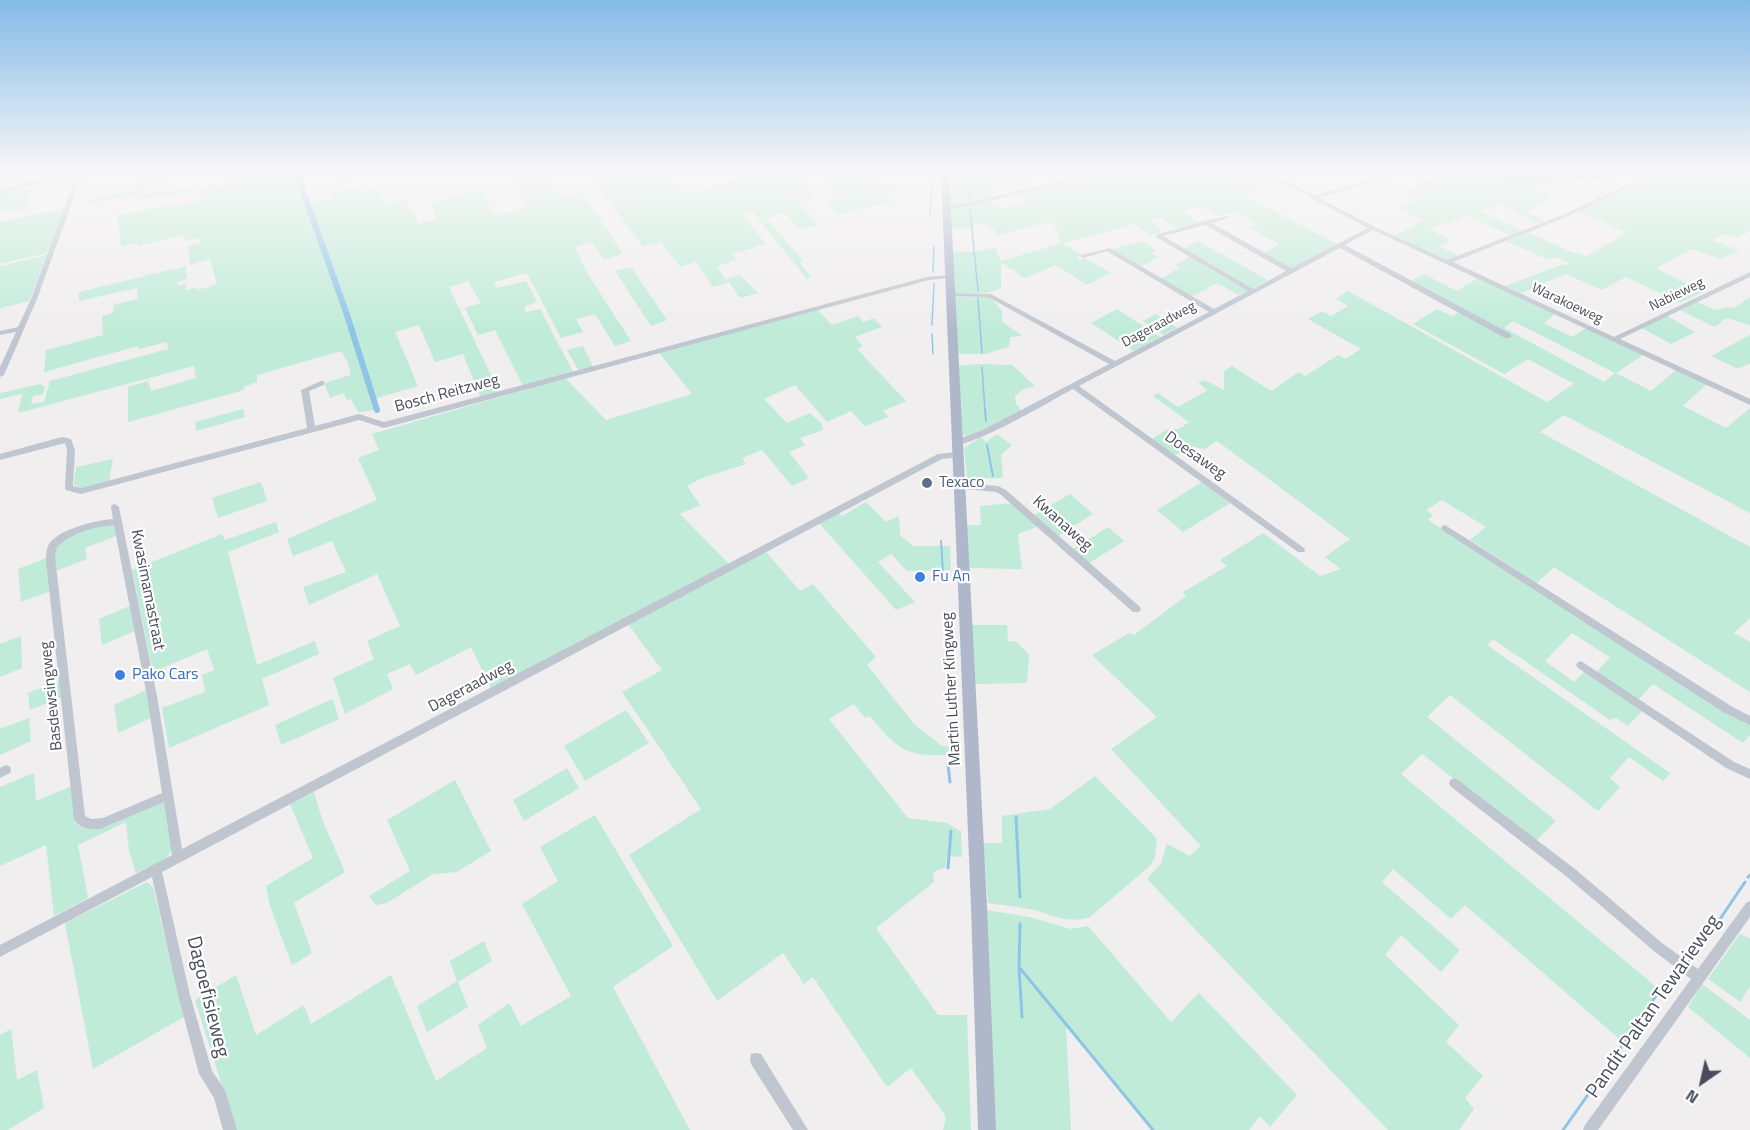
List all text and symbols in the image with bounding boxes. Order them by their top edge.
street label: Nabieweg [1647,275,1707,315]
street label: Warakoeweg [1529,280,1605,328]
street label: Dageraadweg [1119,298,1199,352]
street label: Bosch Reitzweg [393,371,501,417]
street label: Doesaweg [1161,428,1229,484]
place label: Texaco [939,473,984,493]
marker: Texaco [920,476,934,490]
street label: Kwanaweg [1028,492,1096,556]
street label: Kwasimamastraat [126,528,168,652]
place label: Fu An [932,567,970,587]
marker: Fu An [913,570,927,584]
street label: Martin Luther Kingweg [938,612,966,766]
street label: Basdewsingweg [37,640,67,752]
street label: Dageraadweg [425,657,517,717]
place label: Pako Cars [132,665,199,685]
marker: Pako Cars [113,668,127,682]
street label: Pandit Paltan Tewarieweg [1582,911,1726,1103]
street label: Dagoefisieweg [180,934,234,1060]
north arrow [1672,1052,1732,1112]
text: N [1681,1084,1703,1110]

